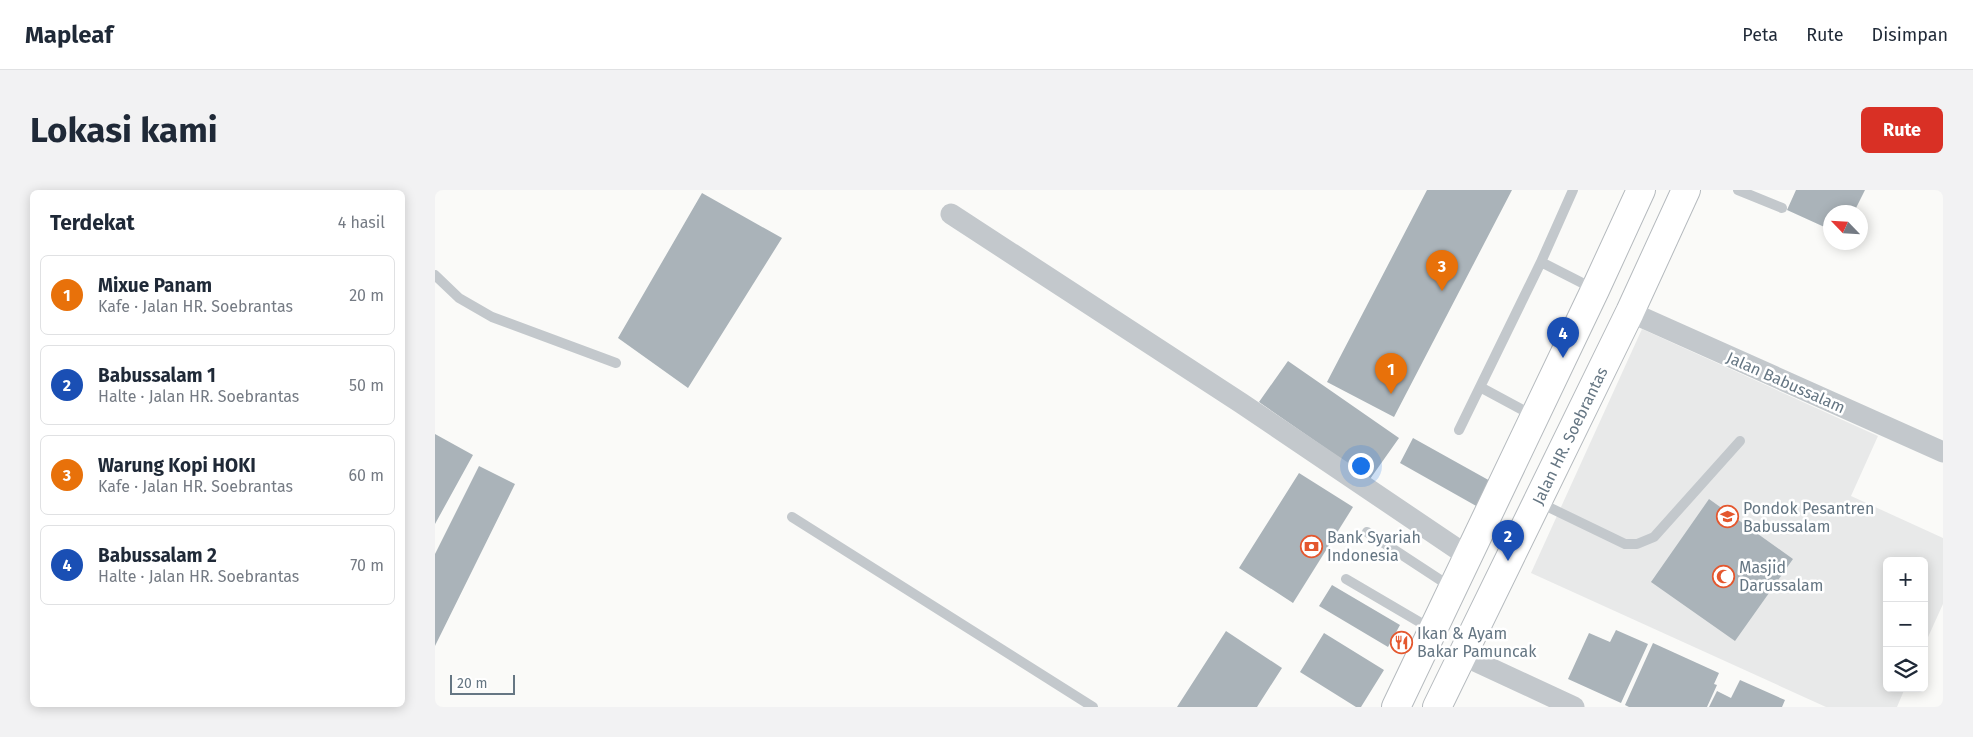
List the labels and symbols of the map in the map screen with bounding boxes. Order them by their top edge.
north arrow [1823,205,1868,250]
pin: 3 [1426,250,1458,291]
pin: 4 [1547,317,1579,358]
street label: Jalan Babussalam [1724,348,1848,417]
pin: 1 [1375,353,1407,394]
street label: Jalan HR. Soebrantas [1528,364,1612,508]
your location [1348,453,1374,479]
place label: Pondok Pesantren Babussalam [1743,499,1874,536]
school or university icon: Pondok Pesantren Babussalam [1715,505,1739,529]
pin: 2 [1492,520,1524,561]
place label: Bank Syariah Indonesia [1327,528,1421,565]
bank icon: Bank Syariah Indonesia [1299,534,1323,558]
place label: Masjid Darussalam [1739,558,1824,595]
mosque icon: Masjid Darussalam [1711,564,1735,588]
place label: Ikan & Ayam Bakar Pamuncak [1417,624,1537,661]
restaurant icon: Ikan & Ayam Bakar Pamuncak [1389,630,1413,654]
scale bar [450,672,515,695]

